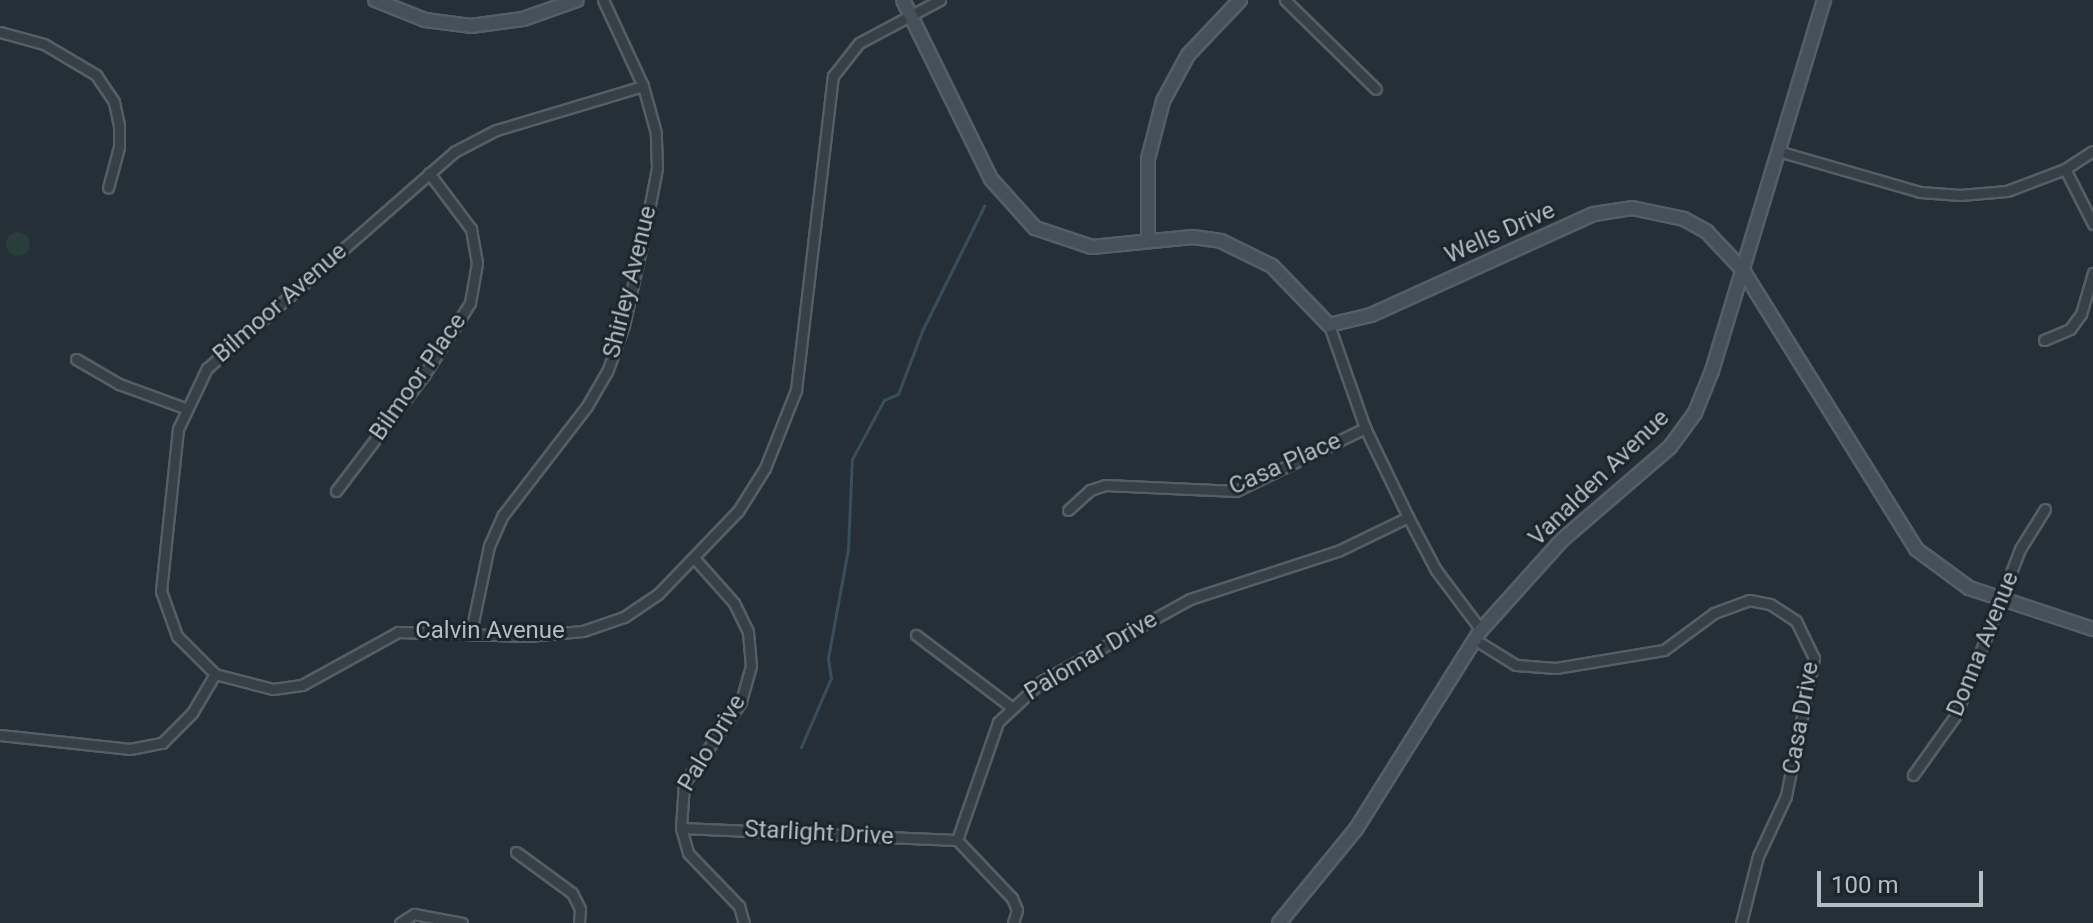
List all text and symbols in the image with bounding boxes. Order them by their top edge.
street label: Wells Drive [1440,196,1560,270]
street label: Shirley Avenue [597,203,663,361]
street label: Bilmoor Avenue [207,237,353,369]
street label: Bilmoor Place [364,308,472,446]
street label: Vanalden Avenue [1523,404,1675,552]
street label: Casa Place [1225,427,1345,501]
street label: Donna Avenue [1941,567,2025,721]
street label: Palomar Drive [1019,605,1163,707]
street label: Calvin Avenue [415,617,565,645]
street label: Casa Drive [1777,659,1825,777]
street label: Palo Drive [672,690,752,796]
street label: Starlight Drive [744,815,894,851]
scale bar [1821,855,1987,905]
text: 100 m [1831,871,1898,899]

